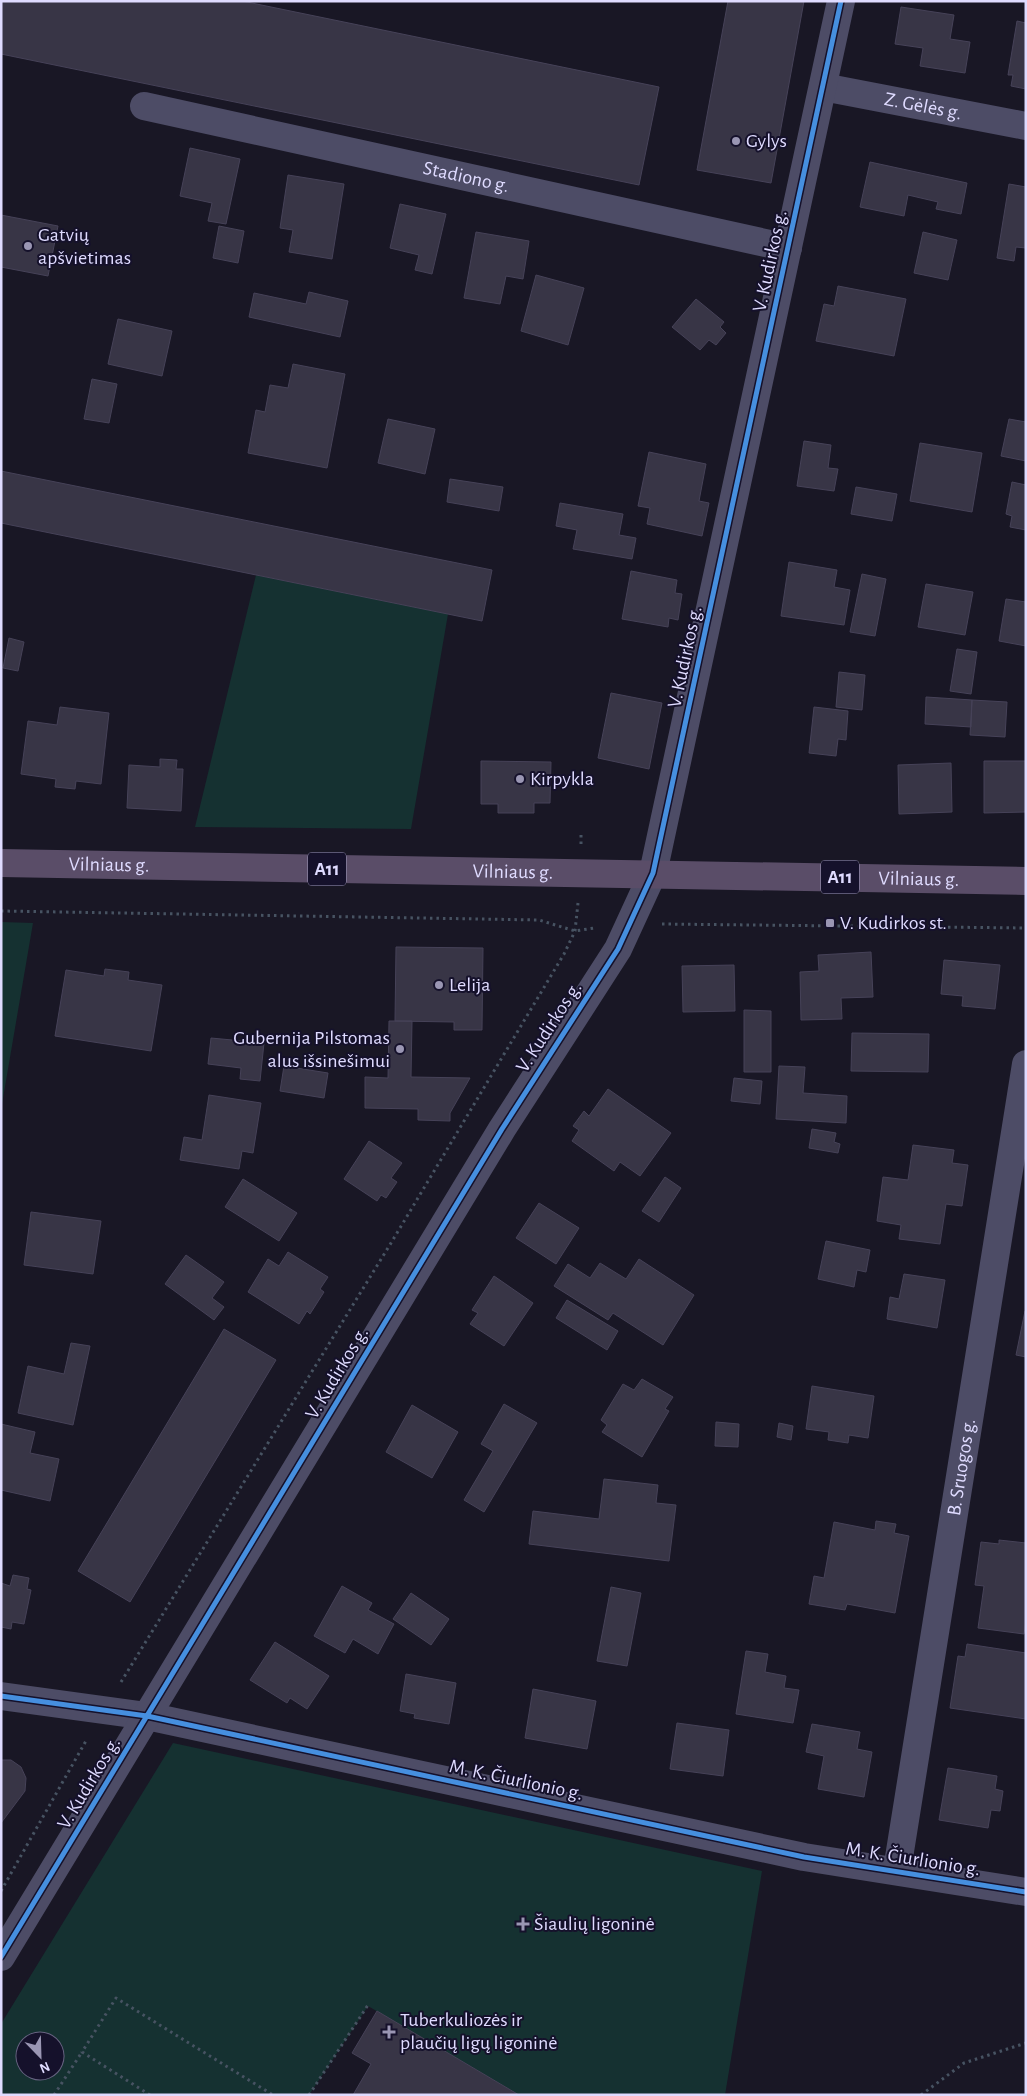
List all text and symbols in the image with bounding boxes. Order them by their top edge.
street label: Z. Gėlės g. [883,89,964,123]
place label: Gylys [746,131,787,151]
marker: Gylys [730,135,742,147]
street label: Stadiono g. [421,158,511,196]
street label: V. Kudirkos g. [749,208,791,314]
place label: Gatvių apšvietimas [38,225,131,268]
marker: Gatvių apšvietimas [22,240,34,252]
street label: V. Kudirkos g. [664,604,706,710]
place label: Kirpykla [530,769,594,789]
marker: Kirpykla [514,773,526,785]
road number: A11 [308,852,346,886]
street label: Vilniaus g. [68,854,150,876]
road number: A11 [821,860,859,894]
street label: Vilniaus g. [472,861,553,883]
street label: Vilniaus g. [878,868,959,890]
place label: V. Kudirkos st. [840,913,947,933]
marker: V. Kudirkos st. [824,917,836,929]
place label: Lelija [449,975,491,995]
street label: V. Kudirkos g. [512,978,586,1076]
marker: Lelija [433,979,445,991]
place label: Gubernija Pilstomas alus išsinešimui [233,1028,390,1071]
marker: Gubernija Pilstomas alus išsinešimui [394,1043,406,1055]
street label: V. Kudirkos g. [302,1323,372,1423]
street label: B. Sruogos g. [944,1417,979,1517]
street label: V. Kudirkos g. [54,1733,124,1833]
street label: M. K. Čiurlionio g. [447,1755,585,1804]
street label: M. K. Čiurlionio g. [844,1837,982,1880]
place label: Šiaulių ligoninė [534,1913,655,1934]
marker: Šiaulių ligoninė [516,1917,530,1931]
place label: Tuberkuliozės ir plaučių ligų ligoninė [400,2010,557,2053]
marker: Tuberkuliozės ir plaučių ligų ligoninė [382,2025,396,2039]
north arrow [15,2031,65,2081]
text: N [37,2059,52,2075]

